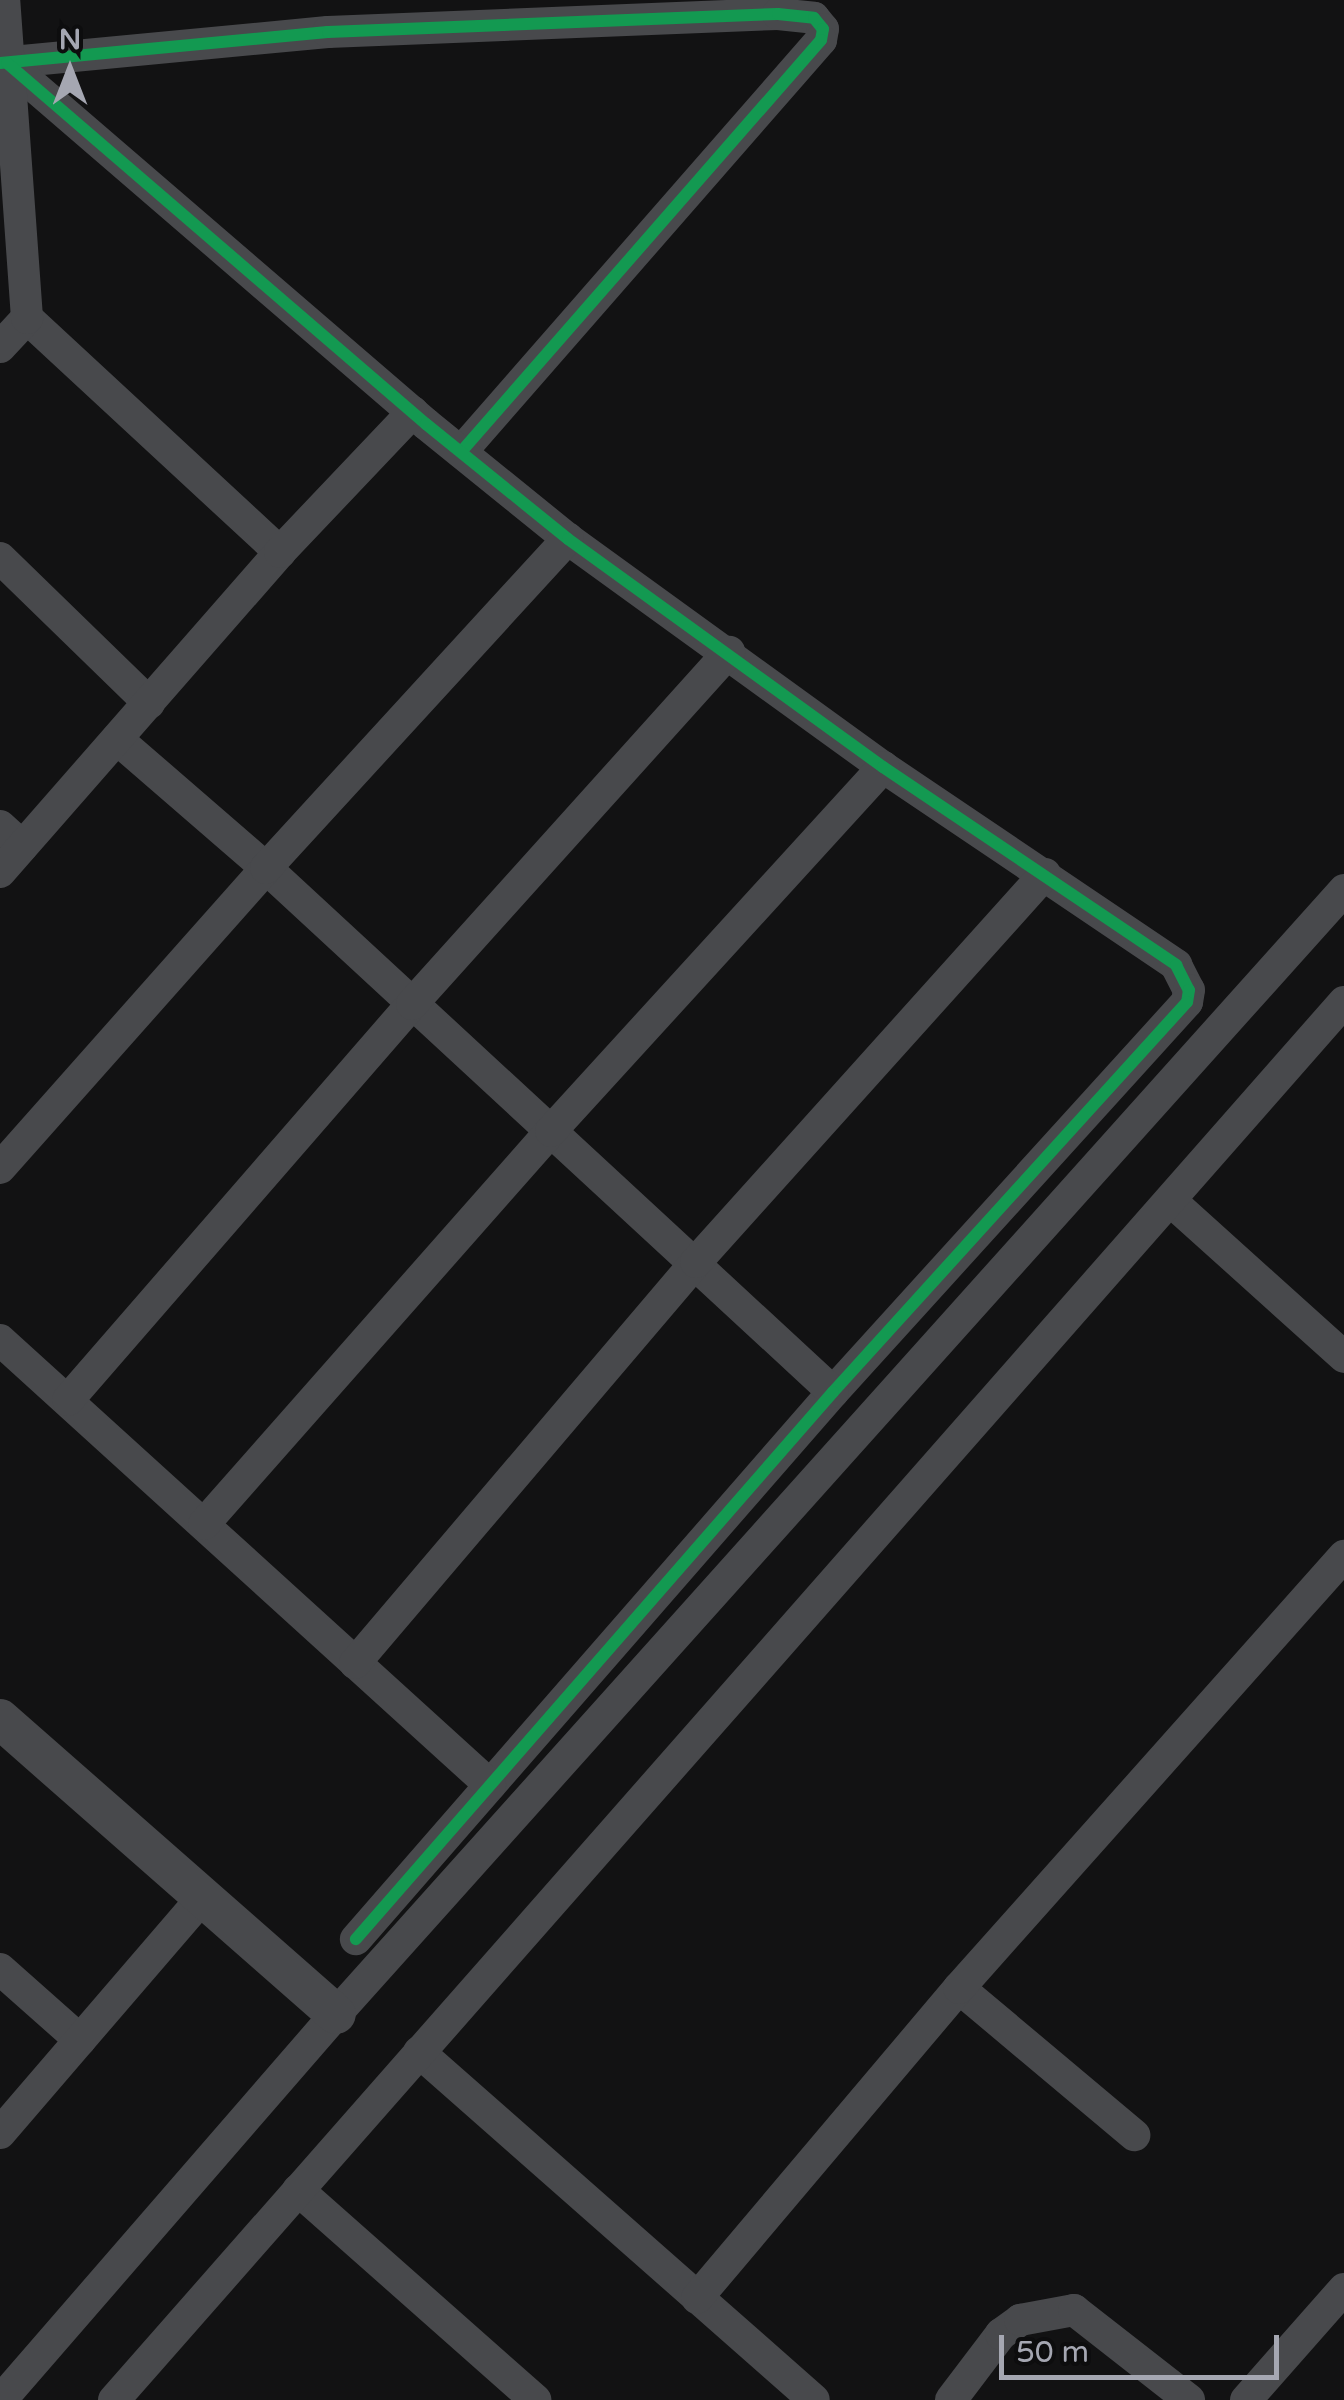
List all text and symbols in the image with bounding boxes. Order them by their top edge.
north arrow [20,20,120,120]
text: N [59,23,81,57]
scale bar [1004,2315,1284,2377]
text: 50 m [1016,2334,1089,2371]

